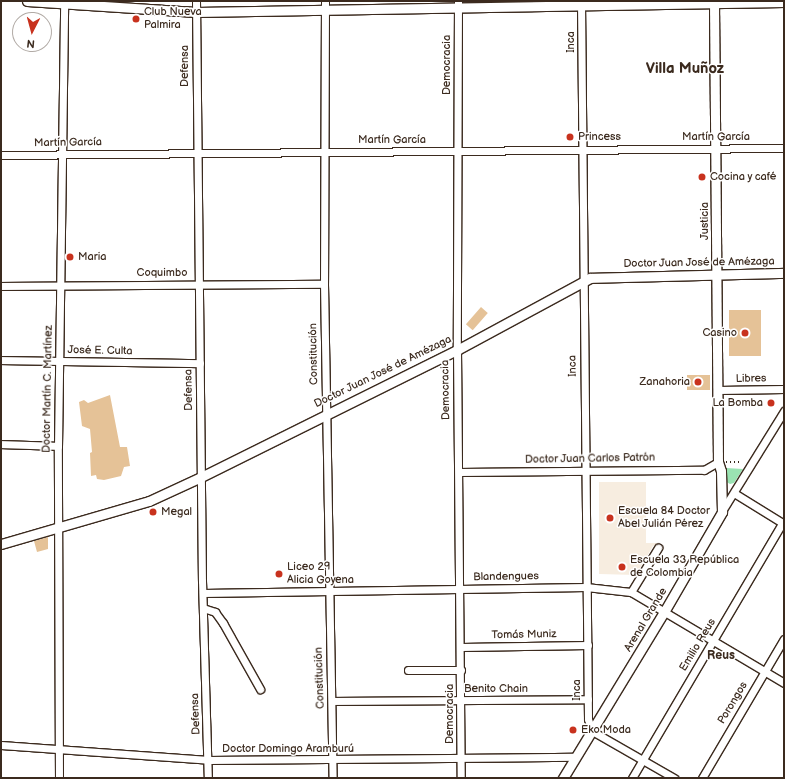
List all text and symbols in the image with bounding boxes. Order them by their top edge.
place label: Club Nueva Palmira [144,6,202,32]
north arrow [12,12,52,52]
marker: Club Nueva Palmira [131,14,141,24]
street label: Inca [564,31,578,53]
street label: Democracia [440,35,454,95]
text: N [26,37,36,50]
street label: Defensa [178,45,192,87]
district label: Villa Muñoz [646,60,724,78]
place label: Princess [578,130,621,144]
street label: Martín García [682,130,750,144]
marker: Princess [565,132,575,142]
street label: Martín García [358,133,426,147]
street label: Martín García [34,136,102,150]
place label: Cocina y café [710,170,778,184]
marker: Cocina y café [697,172,707,182]
street label: Justicia [698,202,712,240]
place label: Maria [78,250,106,264]
marker: Maria [65,252,75,262]
street label: Doctor Juan José de Amézaga [623,255,775,271]
street label: Coquimbo [137,266,187,280]
street label: Constitución [307,323,321,385]
street label: Doctor Martín C. Martínez [40,325,56,453]
place label: Casino [702,326,737,340]
marker: Casino [740,328,750,338]
street label: Doctor Juan José de Amézaga [312,333,454,411]
street label: José E. Culta [67,344,133,358]
street label: Inca [566,355,580,377]
street label: Democracia [439,360,453,420]
street label: Defensa [182,369,196,411]
street label: Libres [735,372,767,386]
place label: Zanahoria [639,375,690,389]
marker: Zanahoria [693,377,703,387]
place label: La Bomba [712,396,763,410]
marker: La Bomba [766,398,776,408]
street label: Doctor Juan Carlos Patrón [524,451,656,467]
place label: Megal [161,505,192,519]
place label: Escuela 84 Doctor Abel Julián Pérez [618,505,710,531]
marker: Megal [148,507,158,517]
marker: Escuela 84 Doctor Abel Julián Pérez [605,513,615,523]
place label: Escuela 33 República de Colombia [630,554,739,580]
place label: Liceo 29 Alicia Goyena [287,561,354,587]
marker: Escuela 33 República de Colombia [617,562,627,572]
marker: Liceo 29 Alicia Goyena [274,569,284,579]
street label: Blandengues [473,570,539,584]
street label: Arenal Grande [622,586,670,654]
street label: Emilio Reus [677,616,719,674]
street label: Tomás Muniz [491,628,557,642]
street label: Constitución [312,647,328,709]
district label: Reus [707,649,735,663]
street label: Inca [570,679,584,701]
street label: Porongos [715,679,751,727]
street label: Benito Chain [464,682,528,696]
street label: Democracia [443,684,457,744]
street label: Defensa [189,693,203,735]
place label: Eko Moda [581,723,631,737]
marker: Eko Moda [568,725,578,735]
street label: Doctor Domingo Aramburú [222,742,354,756]

